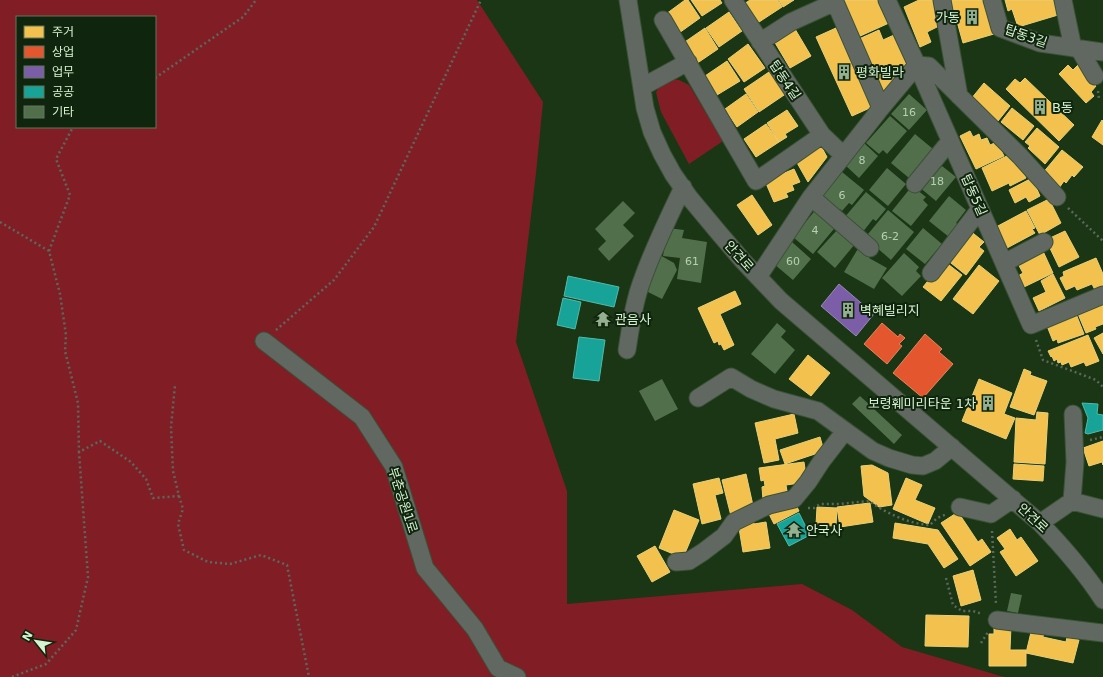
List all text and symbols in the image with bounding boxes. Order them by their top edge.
building icon: 가동 [963,8,981,26]
place label: 가동 [936,10,960,25]
legend [16,16,156,128]
street label: 탑동3길 [1003,22,1049,50]
text: 주거 [52,25,74,39]
text: 상업 [52,45,74,59]
street label: 탑동4길 [766,58,804,102]
building icon: 평화빌라 [835,63,853,81]
text: 업무 [52,65,74,79]
place label: 평화빌라 [856,65,904,80]
text: 공공 [52,85,74,99]
building icon: B동 [1031,98,1049,116]
place label: B동 [1052,100,1073,115]
text: 기타 [52,105,74,119]
house number: 16 [902,106,916,119]
house number: 8 [859,154,866,167]
street label: 탑동5길 [958,172,990,218]
house number: 18 [930,175,944,188]
house number: 6 [839,189,846,202]
house number: 4 [812,224,819,237]
house number: 6-2 [881,230,899,243]
street label: 안견로 [721,238,757,274]
house number: 61 [685,255,699,268]
house number: 60 [786,255,800,268]
building icon: 벽혜빌리지 [839,301,857,319]
place label: 벽혜빌리지 [860,303,920,318]
temple icon: 관음사 [594,310,612,328]
place label: 관음사 [615,312,651,327]
building icon: 보령훼미리타운 1차 [979,394,997,412]
place label: 보령훼미리타운 1차 [868,396,976,411]
street label: 부춘공원1로 [385,465,421,535]
street label: 안견로 [1015,500,1051,536]
temple icon: 안국사 [785,521,803,539]
place label: 안국사 [806,523,842,538]
north arrow [16,621,56,661]
text: N [20,629,36,643]

